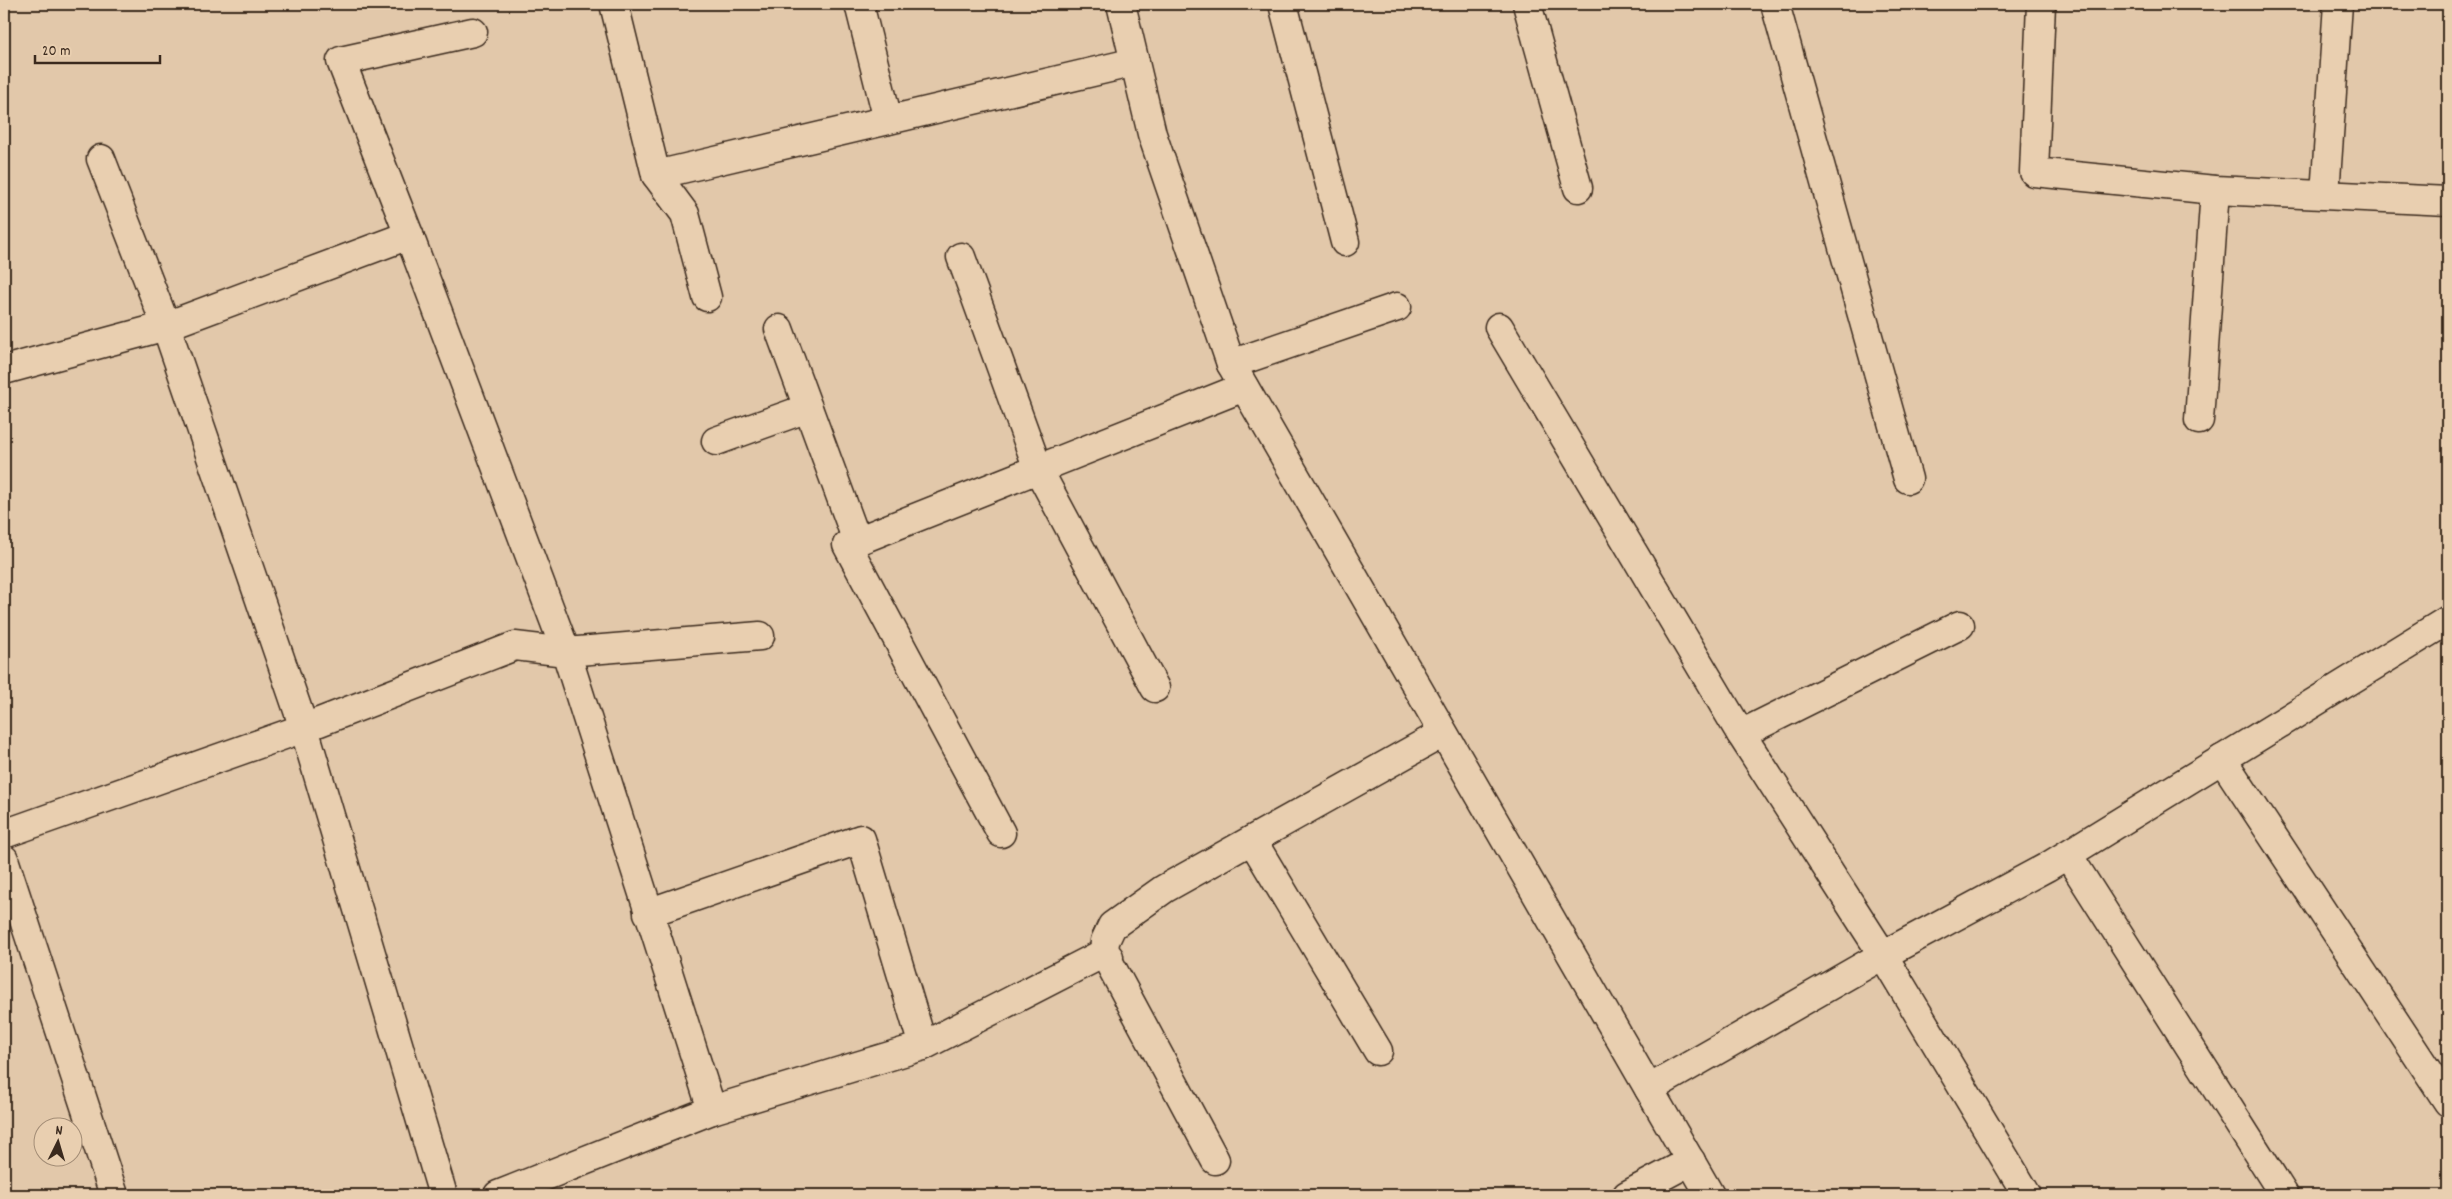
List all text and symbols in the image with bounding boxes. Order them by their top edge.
scale bar [35,32,160,64]
text: 20 m [42,41,70,63]
north arrow [32,1116,82,1166]
text: N [55,1121,63,1141]

